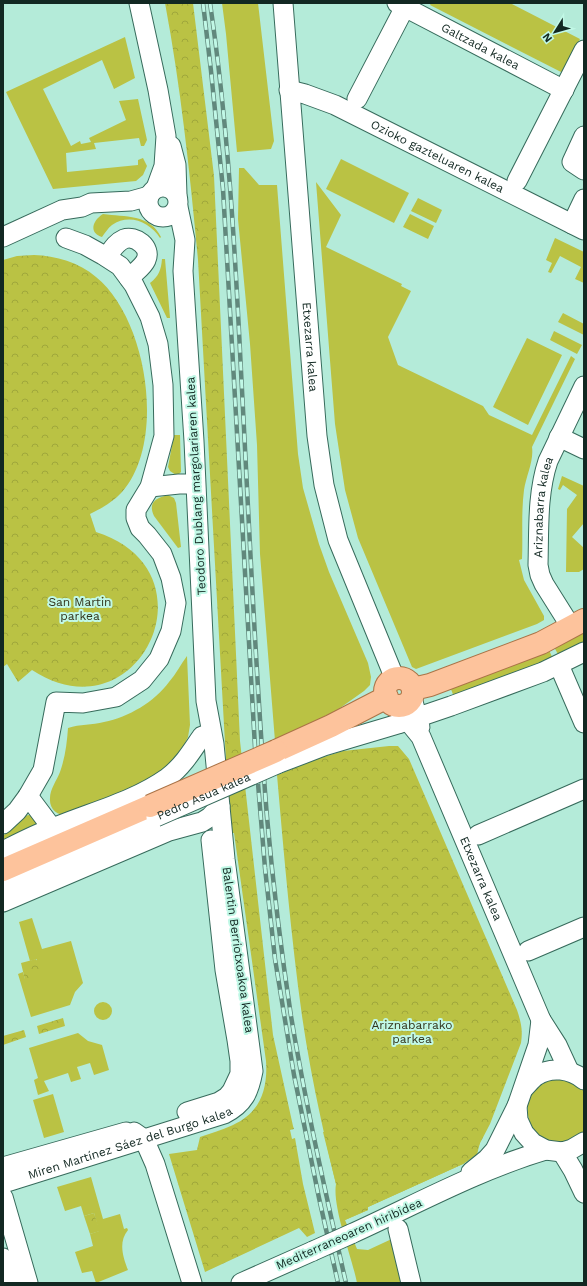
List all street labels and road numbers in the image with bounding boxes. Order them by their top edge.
street label: Galtzada kalea [439,20,522,73]
street label: Ozioko gazteluaren kalea [368,117,506,196]
street label: Etxezarra kalea [300,302,321,393]
street label: Teodoro Dublang margolariaren kalea [183,376,209,595]
street label: Ariznabarra kalea [531,454,556,558]
street label: Pedro Asua kalea [155,770,253,823]
street label: Etxezarra kalea [457,834,505,923]
street label: Balentin Berriotxoakoa kalea [219,866,257,1034]
street label: Miren Martínez Sáez del Burgo kalea [26,1104,235,1182]
street label: Mediterraneoaren hiribidea [274,1195,424,1273]

